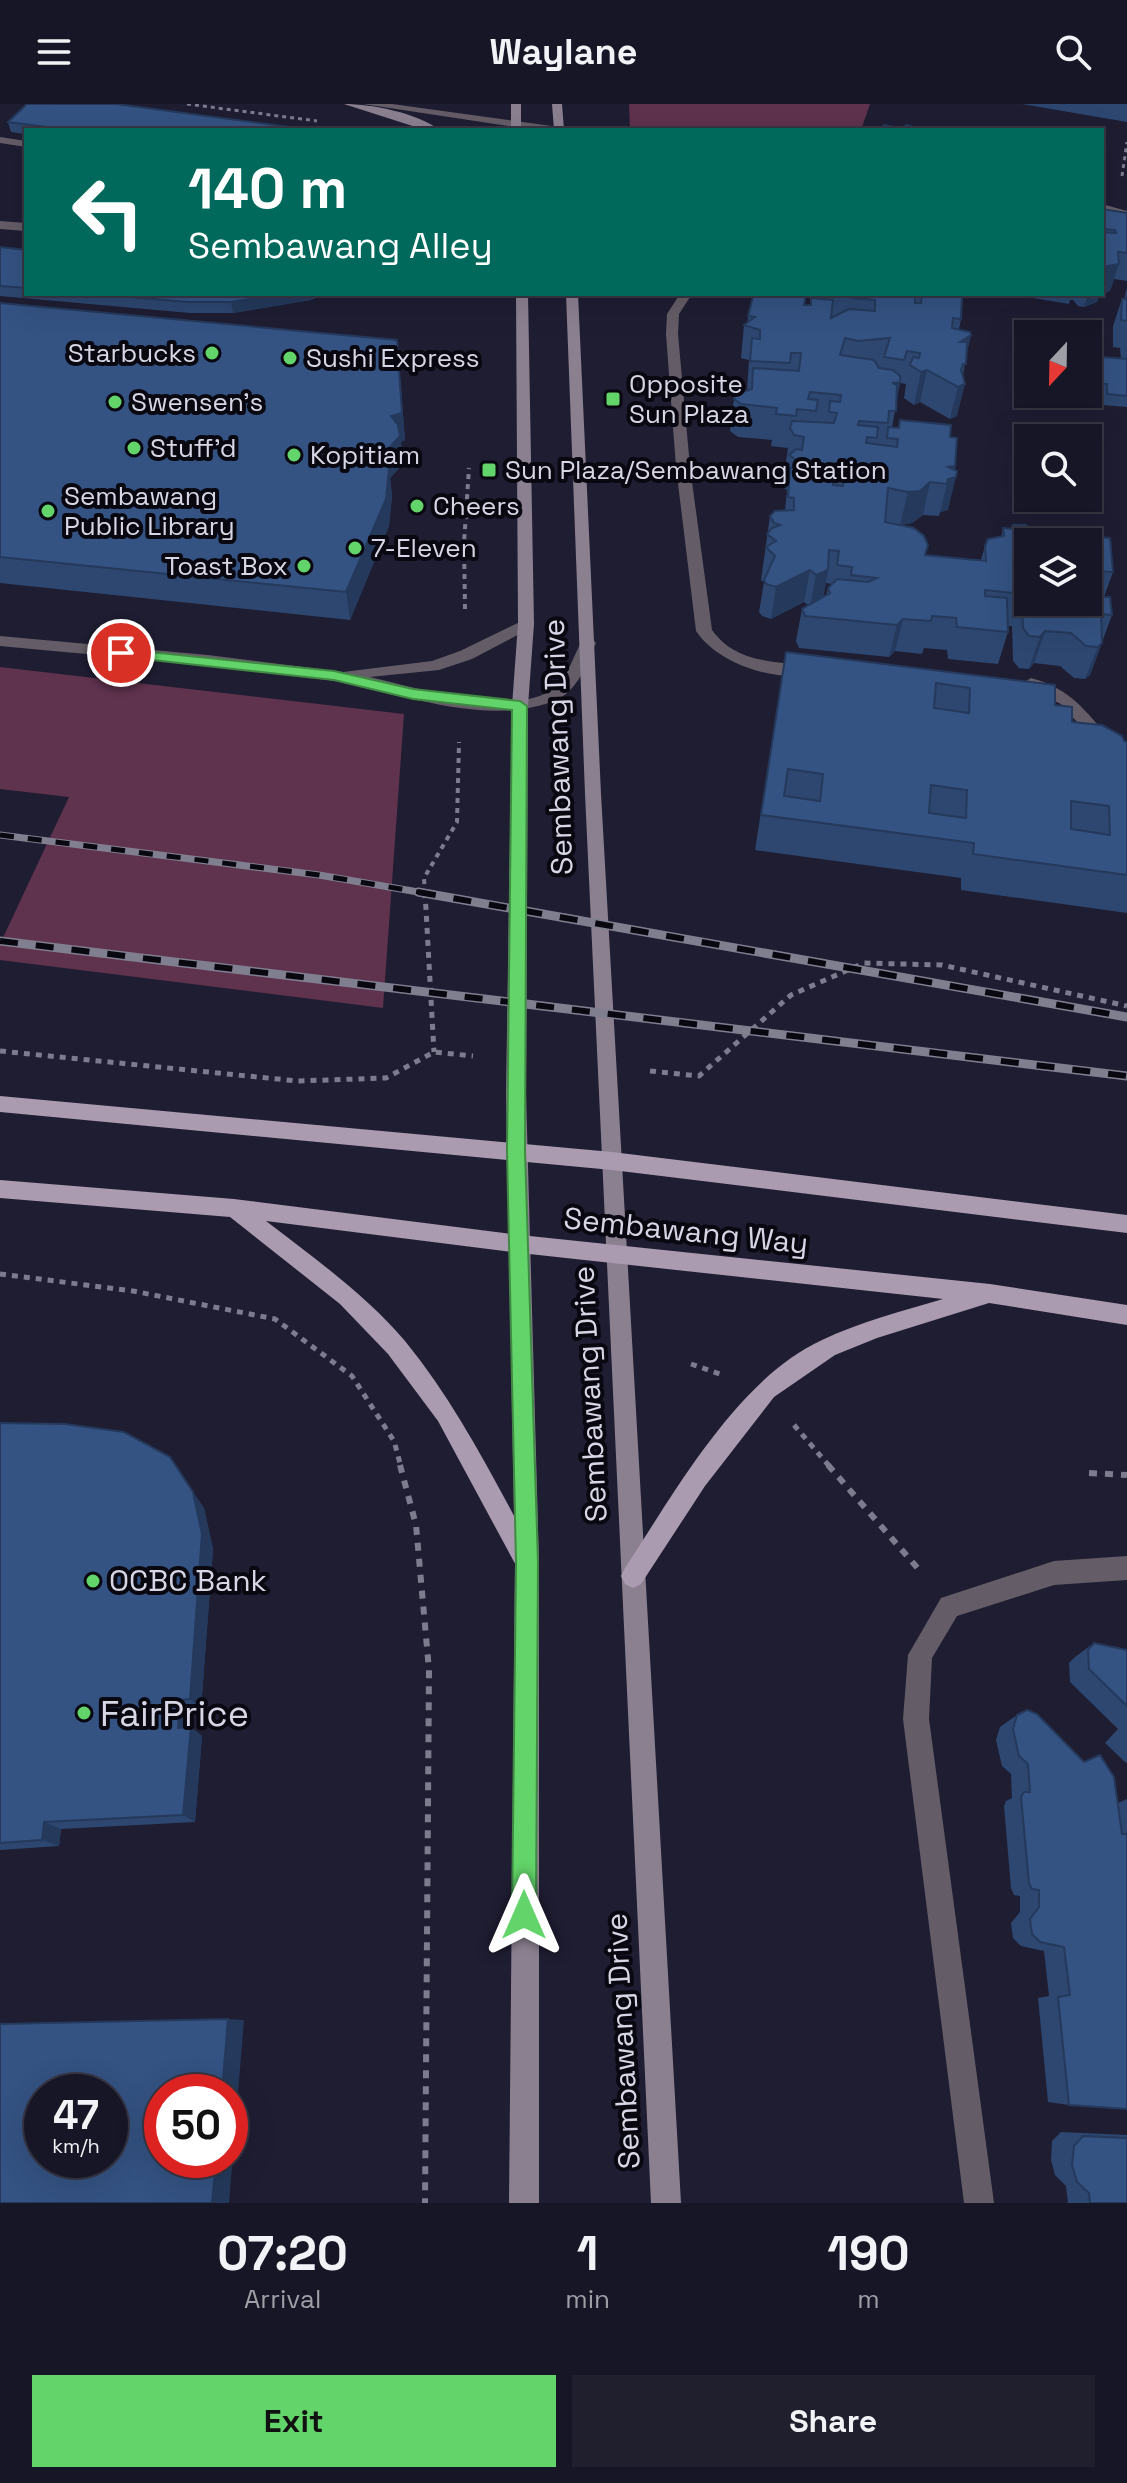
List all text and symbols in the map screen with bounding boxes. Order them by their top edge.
text: Waylane [490,29,637,75]
icon: menu [32,30,76,74]
icon: search [1051,30,1095,74]
text: 140 m [188,153,347,224]
icon: left [56,160,160,264]
text: Sembawang Alley [188,223,493,269]
north arrow [1014,320,1102,408]
map controls [1014,320,1102,616]
place label: Starbucks [68,336,196,370]
place label: Sushi Express [306,341,479,375]
marker: Starbucks [203,344,221,362]
marker: Sushi Express [281,349,299,367]
place label: Opposite Sun Plaza [629,367,749,431]
place label: Swensen's [131,385,263,419]
marker: Opposite Sun Plaza [604,390,622,408]
marker: Swensen's [106,393,124,411]
button: search [1014,424,1102,512]
place label: Stuff'd [150,431,236,465]
place label: Kopitiam [310,438,420,472]
marker: Stuff'd [125,439,143,457]
marker: Kopitiam [285,446,303,464]
place label: Sun Plaza/Sembawang Station [505,453,887,487]
marker: Sun Plaza/Sembawang Station [480,461,498,479]
place label: Sembawang Public Library [64,479,235,543]
place label: Cheers [433,489,520,523]
marker: Cheers [408,497,426,515]
marker: Sembawang Public Library [39,502,57,520]
button: layers [1014,528,1102,616]
place label: 7-Eleven [371,531,477,565]
marker: 7-Eleven [346,539,364,557]
place label: Toast Box [165,549,288,583]
marker: Toast Box [295,557,313,575]
street label: Sembawang Drive [534,618,581,876]
pin [87,619,155,687]
icon: arrive [99,631,143,675]
street label: Sembawang Way [562,1198,810,1263]
street label: Sembawang Drive [563,1265,616,1523]
place label: OCBC Bank [109,1561,267,1600]
marker: OCBC Bank [84,1572,102,1590]
place label: FairPrice [100,1691,249,1737]
marker: FairPrice [75,1704,93,1722]
position arrow [482,1873,566,1957]
street label: Sembawang Drive [596,1912,649,2170]
speed limit sign: 50 [144,2074,248,2178]
text: 47 [53,2090,99,2141]
text: km/h [52,2133,100,2159]
text: 07:20 [217,2223,348,2284]
text: 1 [577,2223,598,2284]
text: 190 [827,2223,910,2284]
text: Arrival [244,2282,321,2316]
text: min [565,2282,610,2316]
text: m [857,2282,880,2316]
button: Exit [32,2375,556,2467]
button: Share [572,2375,1095,2467]

